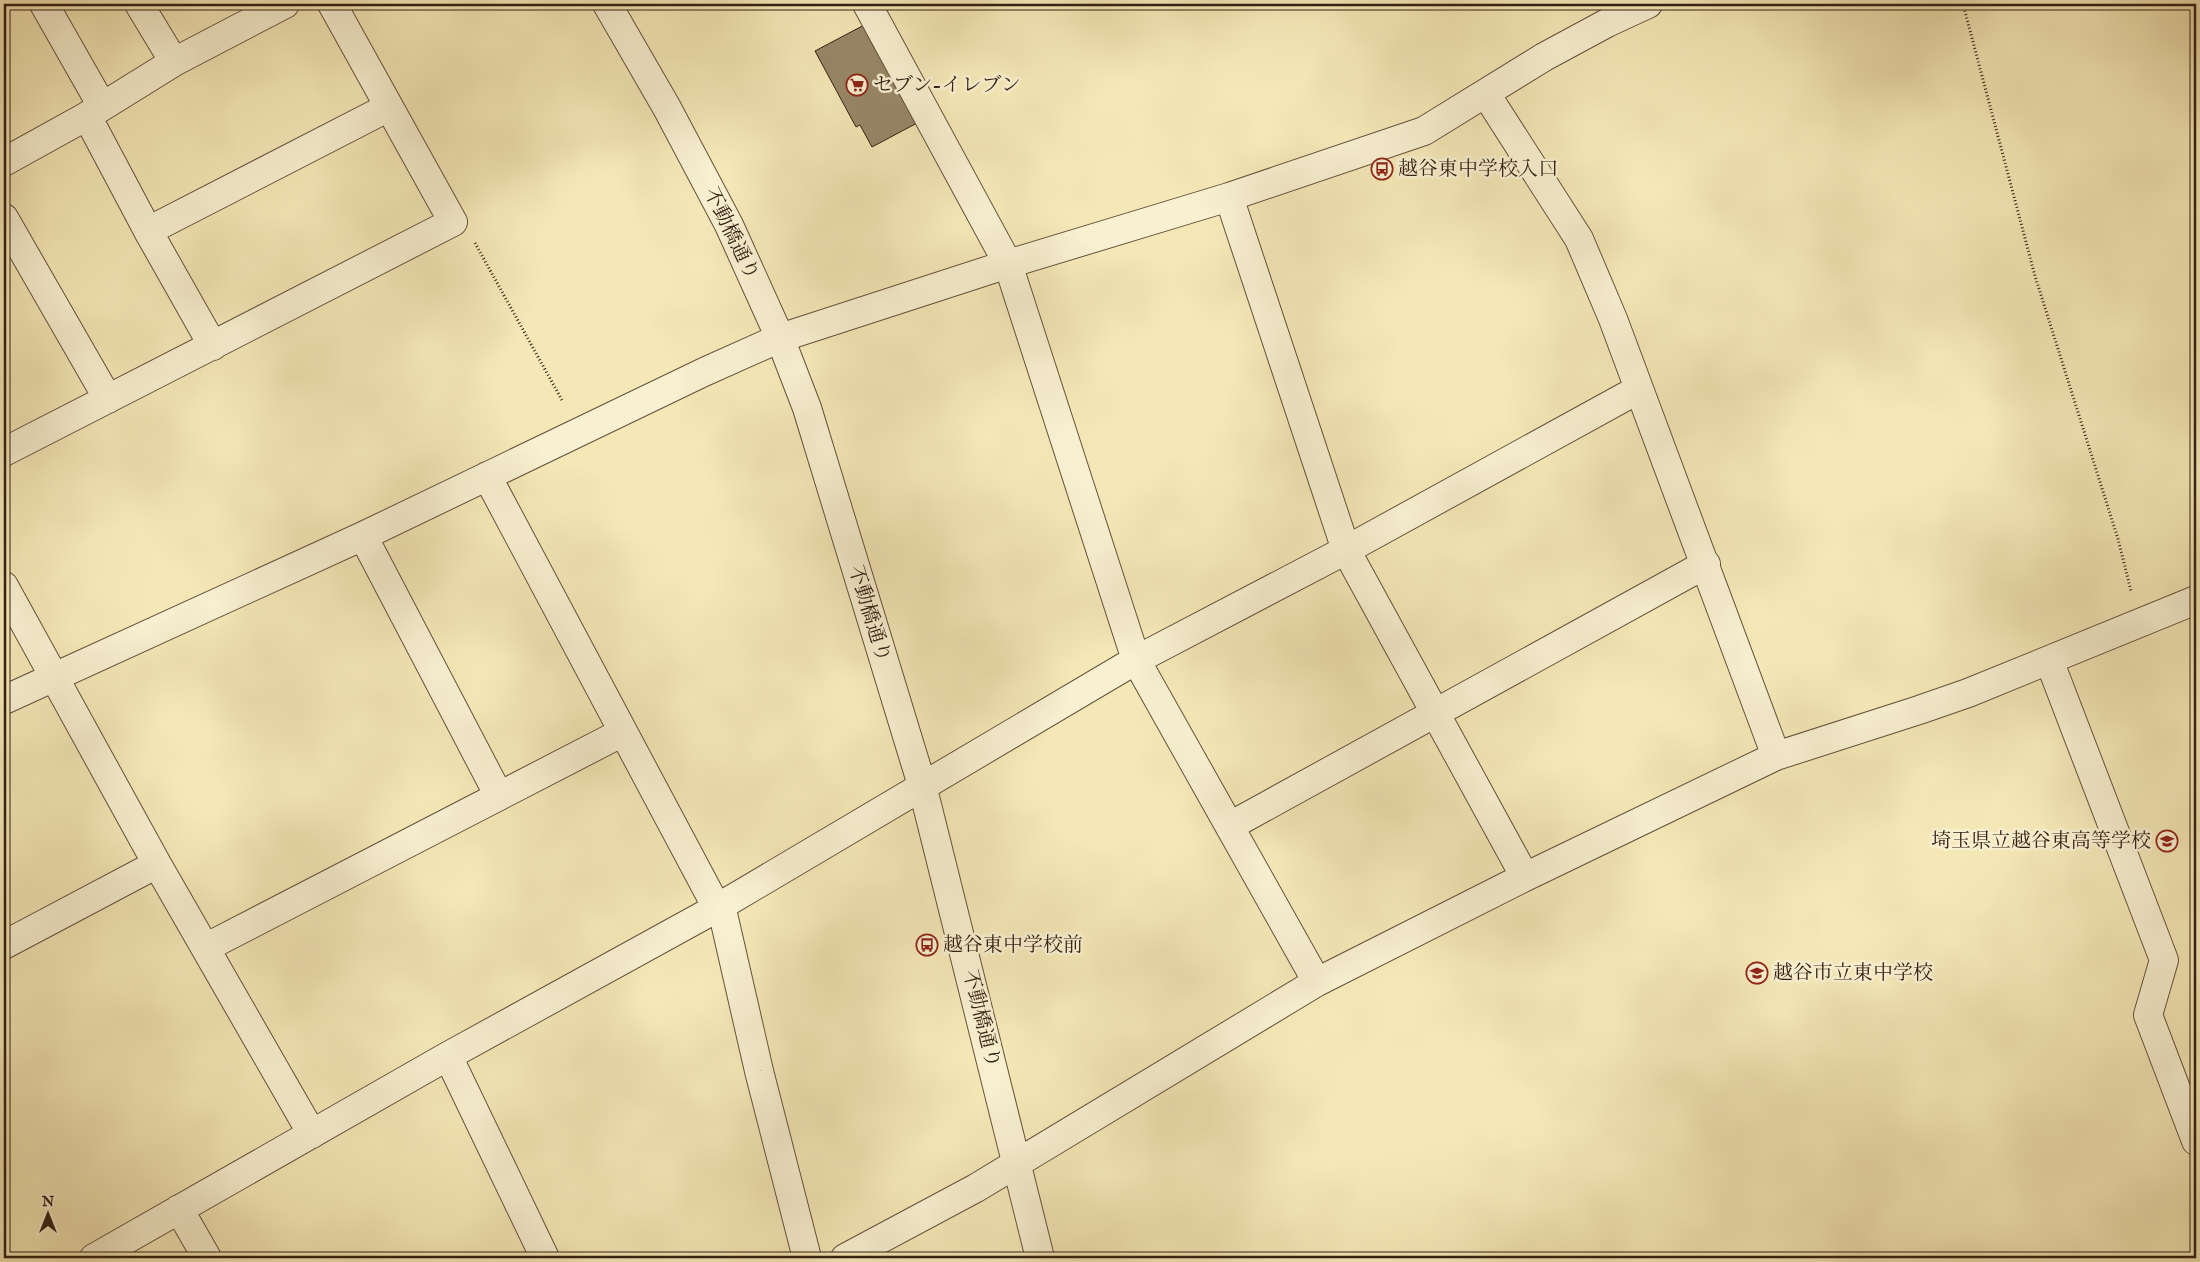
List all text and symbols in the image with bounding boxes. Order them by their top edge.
supermarket icon: セブン-イレブン [845,73,869,97]
place label: セブン-イレブン [873,73,1021,98]
bus stop icon: 越谷東中学校入口 [1370,157,1394,181]
place label: 越谷東中学校入口 [1398,157,1558,182]
street label: 不動橋通り [698,184,764,284]
street label: 不動橋通り [842,563,896,665]
place label: 埼玉県立越谷東高等学校 [1931,829,2151,854]
school or university icon: 埼玉県立越谷東高等学校 [2155,829,2179,853]
bus stop icon: 越谷東中学校前 [915,933,939,957]
place label: 越谷東中学校前 [943,933,1083,958]
school or university icon: 越谷市立東中学校 [1745,961,1769,985]
place label: 越谷市立東中学校 [1773,961,1933,986]
street label: 不動橋通り [957,967,1005,1071]
north arrow [22,1190,72,1240]
text: N [41,1193,54,1211]

